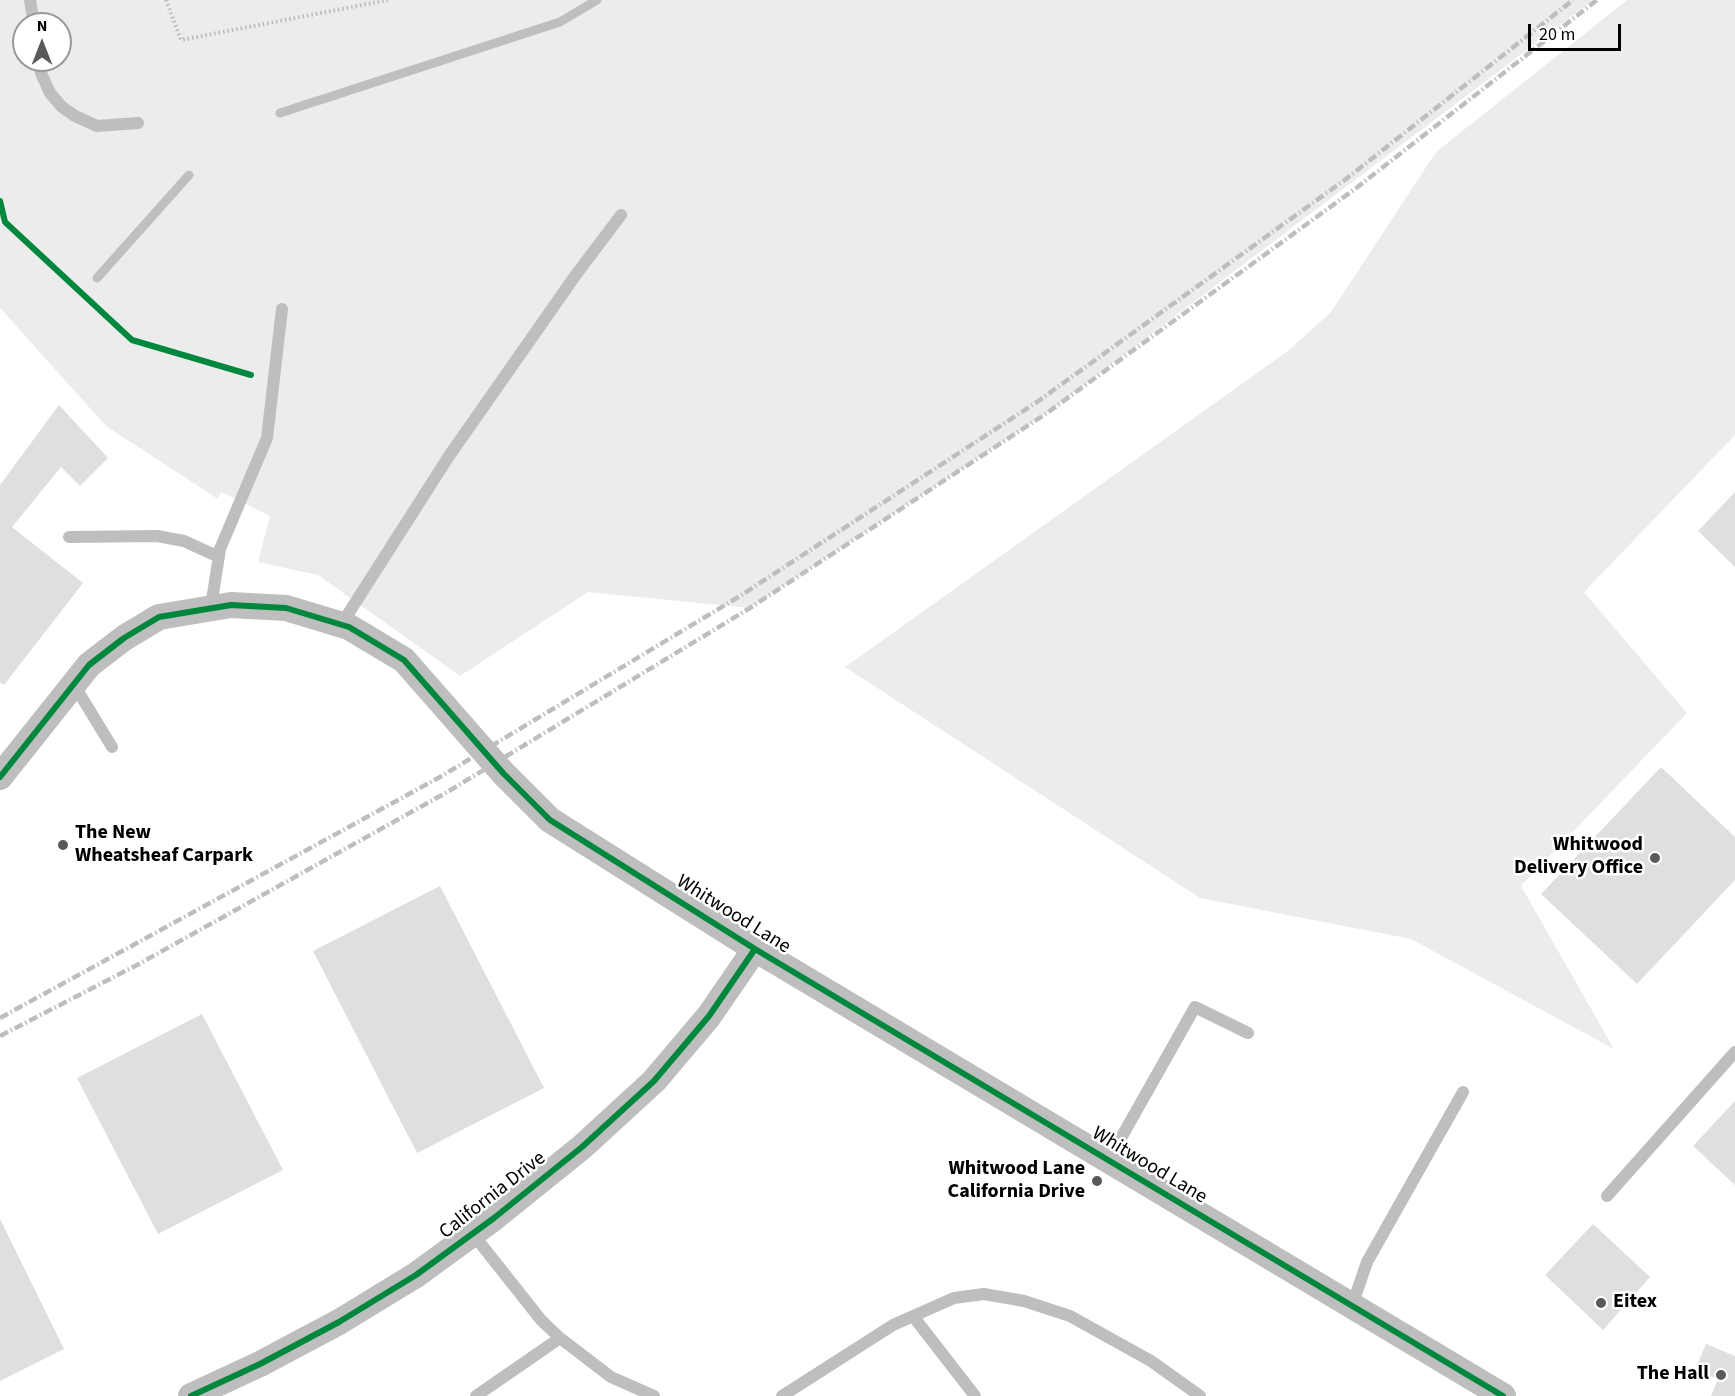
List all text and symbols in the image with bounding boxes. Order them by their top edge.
north arrow [12,12,72,72]
scale bar [1531,12,1624,50]
text: N [37,15,47,37]
text: 20 m [1539,22,1575,47]
place label: The New Wheatsheaf Carpark [75,822,253,869]
place label: Whitwood Delivery Office [1514,834,1643,881]
marker: The New Wheatsheaf Carpark [56,838,70,852]
marker: Whitwood Delivery Office [1648,851,1662,865]
street label: Whitwood Lane [672,870,794,960]
street label: Whitwood Lane [1087,1122,1211,1210]
street label: California Drive [435,1147,551,1245]
place label: Whitwood Lane California Drive [948,1158,1085,1205]
marker: Whitwood Lane California Drive [1090,1174,1104,1188]
place label: Eitex [1613,1291,1657,1315]
marker: Eitex [1594,1296,1608,1310]
place label: The Hall [1637,1363,1709,1387]
marker: The Hall [1714,1368,1728,1382]

